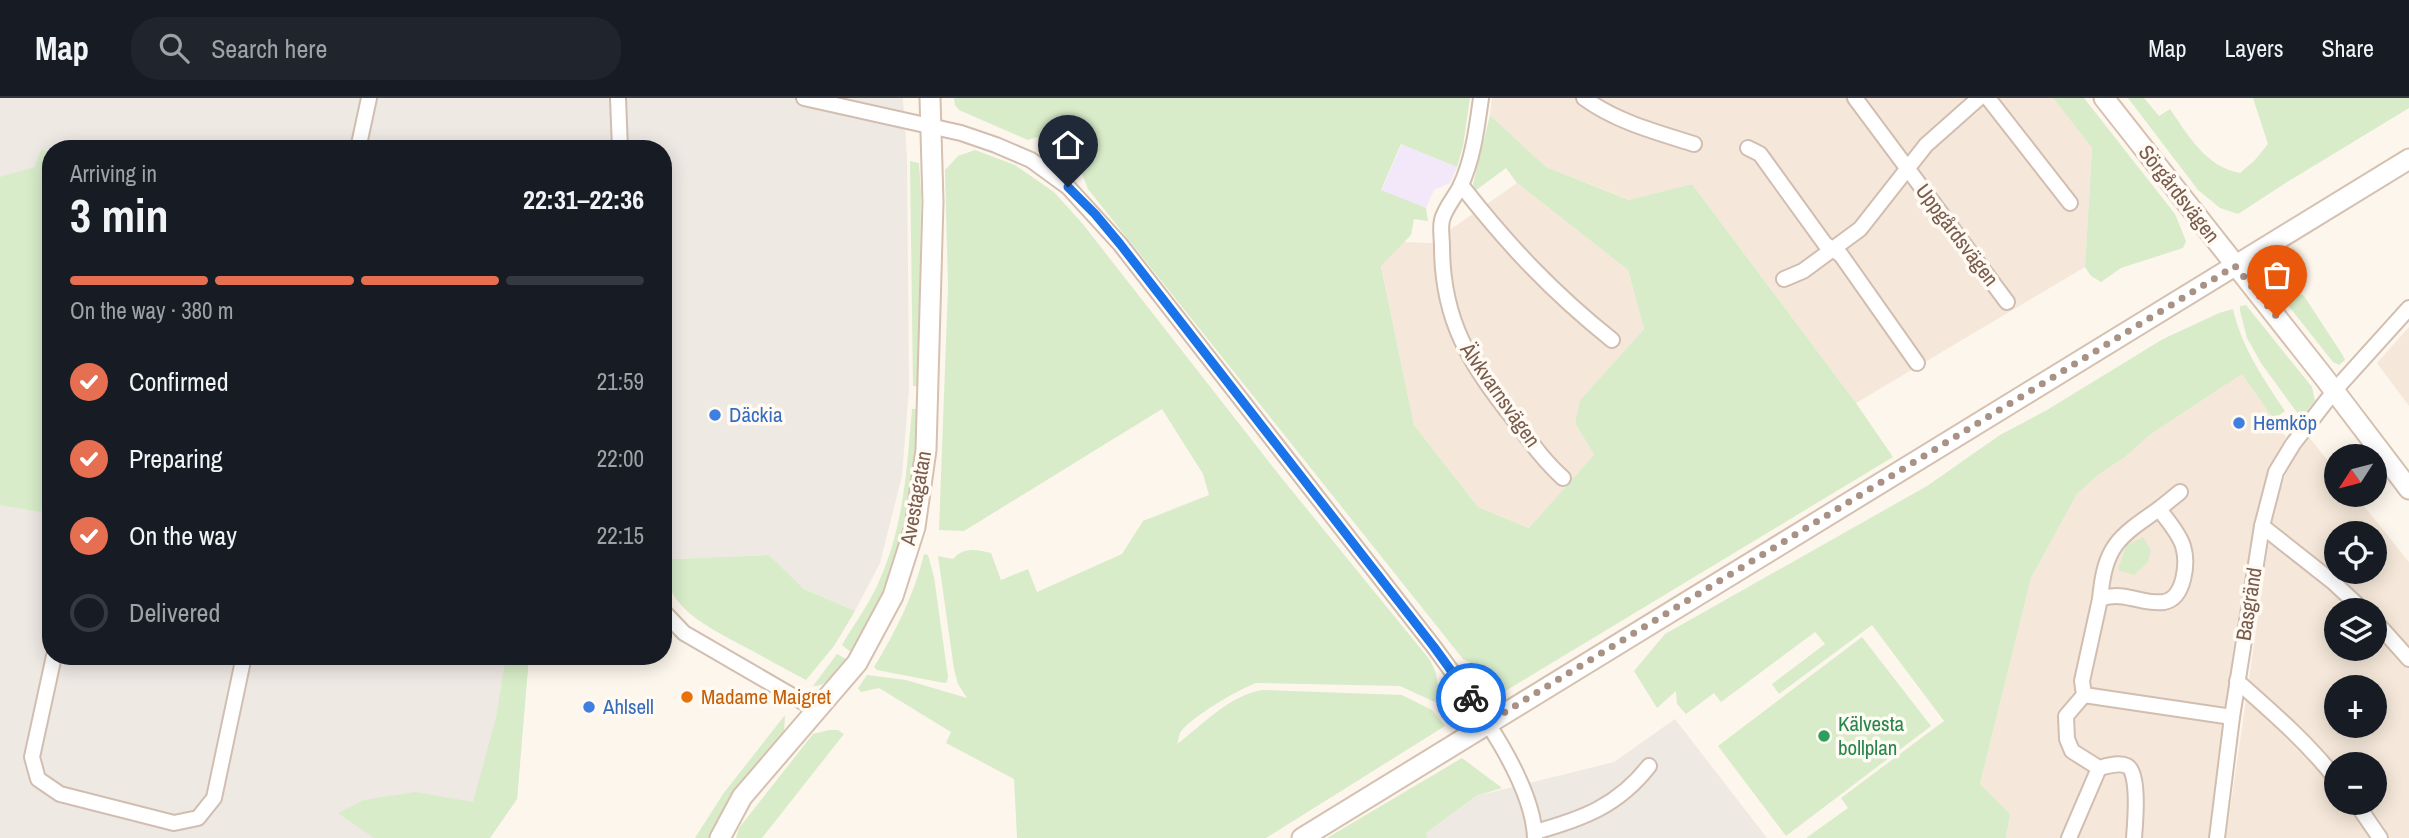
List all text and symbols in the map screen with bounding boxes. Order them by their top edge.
search box [131,17,621,80]
text: Map [35,26,89,70]
icon: search [155,29,193,67]
text: Search here [211,31,327,66]
text: Map [2148,32,2186,64]
text: Layers [2224,32,2283,64]
text: Share [2321,32,2374,64]
pin [1038,115,1098,187]
icon: home [1049,126,1087,164]
street label: Sörgårdsvägen [2132,139,2227,249]
text: Arriving in [70,158,157,189]
street label: Uppgårdsvägen [1909,177,2006,292]
text: 22:31–22:36 [523,182,644,217]
text: 3 min [70,184,169,246]
pin [2247,245,2307,317]
icon: bag [2258,256,2296,294]
text: On the way · 380 m [70,295,234,326]
street label: Älvkvarnsvägen [1453,336,1547,453]
icon: check [70,363,108,401]
text: Confirmed [129,364,229,399]
text: 21:59 [597,366,644,397]
place label: Däckia [729,400,783,429]
marker: Däckia [707,407,723,423]
place label: Hemköp [2253,408,2317,437]
marker: Hemköp [2231,415,2247,431]
icon: check [70,440,108,478]
text: Preparing [129,441,223,476]
text: 22:00 [597,443,644,474]
north arrow [2324,444,2387,508]
map controls [2324,444,2387,815]
street label: Avestagatan [893,448,938,548]
icon: check [70,517,108,555]
text: On the way [129,518,237,553]
text: 22:15 [597,520,644,551]
button: locate [2324,521,2387,584]
street label: Basgränd [2228,565,2269,643]
text: Delivered [129,595,220,630]
button: layers [2324,598,2387,661]
courier [1436,663,1506,733]
button: + [2324,675,2387,738]
icon: bike [1452,679,1490,717]
place label: Madame Maigret [701,682,831,711]
marker: Madame Maigret [679,689,695,705]
place label: Ahlsell [602,692,654,721]
marker: Ahlsell [581,699,597,715]
place label: Kälvesta bollplan [1838,709,1904,762]
marker: Kälvesta bollplan [1816,728,1832,744]
button: − [2324,752,2387,815]

